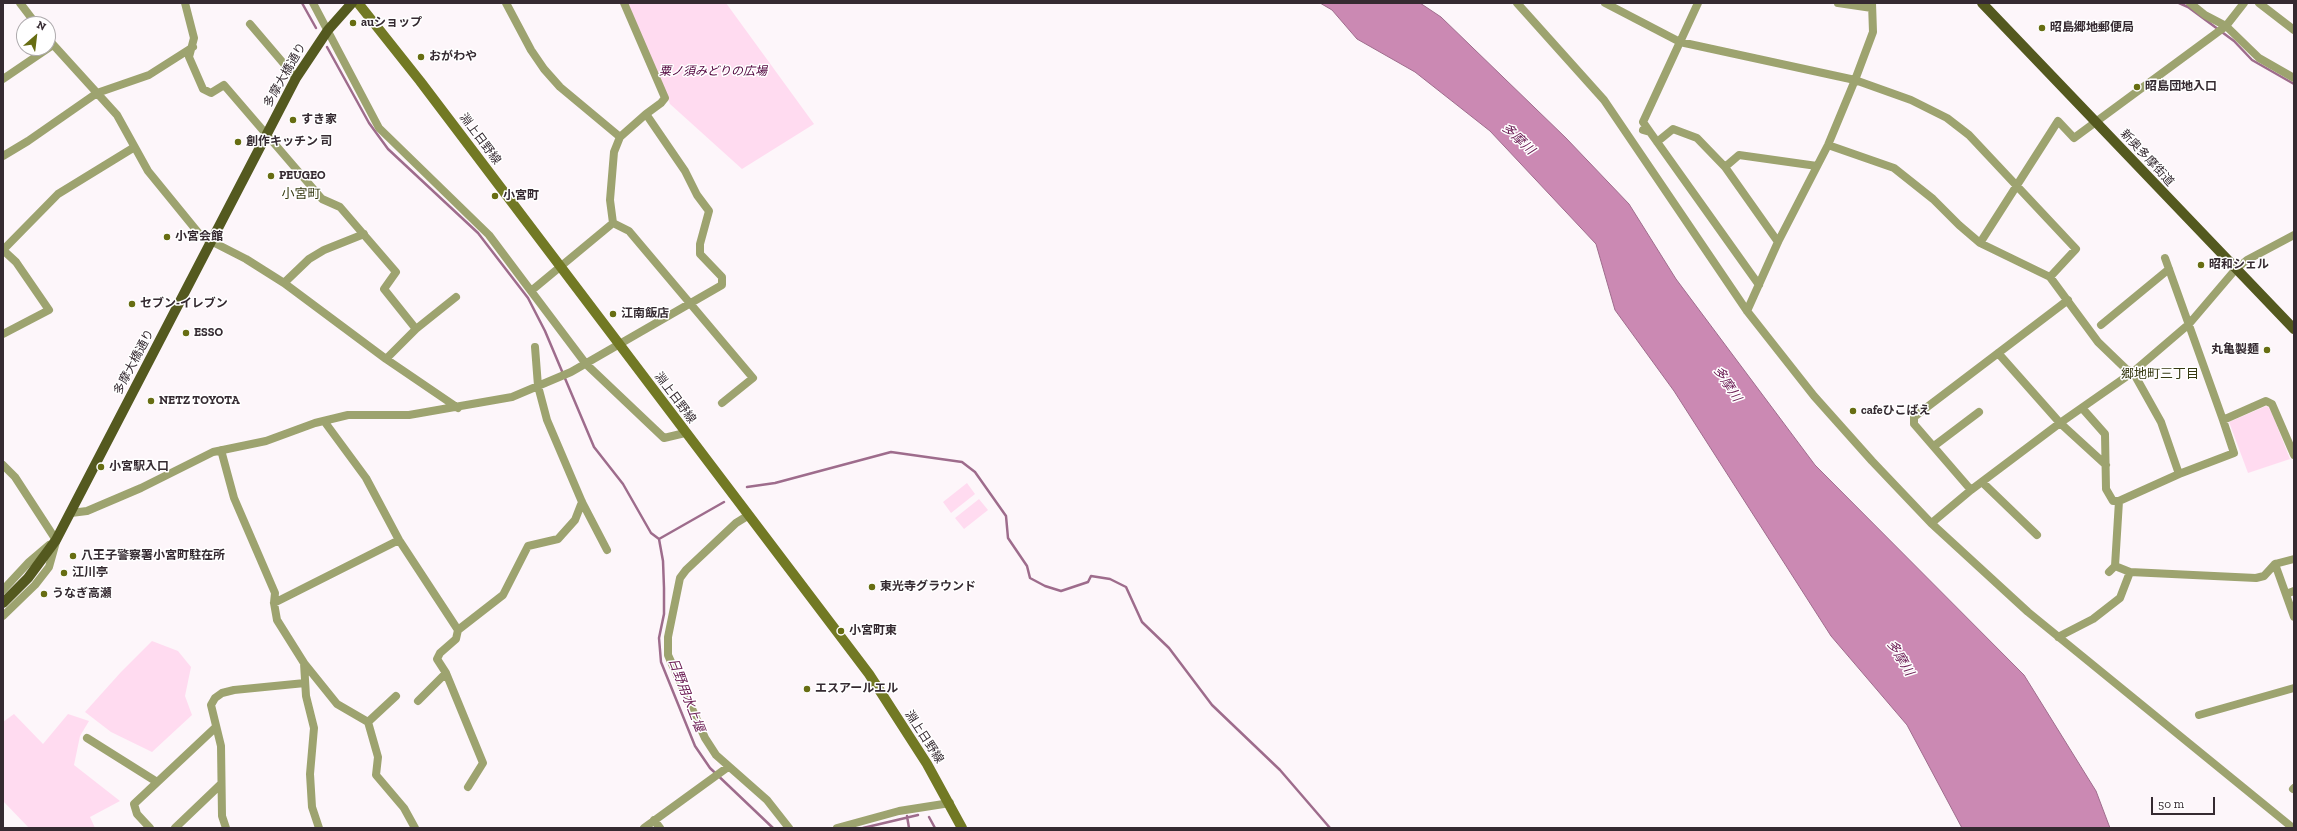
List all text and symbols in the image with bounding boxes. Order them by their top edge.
north arrow [16,16,56,56]
place label: auショップ [361,16,422,30]
text: N [35,18,48,34]
marker: auショップ [348,18,358,28]
place label: 昭島郷地郵便局 [2050,21,2134,35]
marker: 昭島郷地郵便局 [2037,23,2047,33]
street label: 多摩大橋通り [261,40,309,110]
place label: おがわや [429,50,477,64]
marker: おがわや [416,52,426,62]
park label: 粟ノ須みどりの広場 [659,65,767,79]
place label: 昭島団地入口 [2145,80,2217,94]
marker: 昭島団地入口 [2132,82,2142,92]
street label: 淵上日野線 [456,111,504,167]
place label: すき家 [301,113,337,127]
marker: すき家 [288,115,298,125]
water label: 多摩川 [1498,120,1538,158]
street label: 新奥多摩街道 [2117,127,2177,189]
place label: 創作キッチン 司 [246,135,332,149]
marker: 創作キッチン 司 [233,137,243,147]
place label: PEUGEO [279,169,326,183]
marker: PEUGEO [266,171,276,181]
district label: 小宮町 [282,186,320,202]
place label: 小宮町 [503,189,539,203]
marker: 小宮町 [490,191,500,201]
place label: 小宮会館 [175,230,223,244]
marker: 小宮会館 [162,232,172,242]
place label: 昭和シェル [2209,258,2269,272]
marker: 昭和シェル [2196,260,2206,270]
place label: セブン-イレブン [140,297,228,311]
marker: セブン-イレブン [127,299,137,309]
place label: 江南飯店 [621,307,669,321]
marker: 江南飯店 [608,309,618,319]
place label: ESSO [194,326,223,340]
street label: 多摩大橋通り [111,327,157,397]
marker: ESSO [181,328,191,338]
place label: 丸亀製麺 [2211,343,2259,357]
marker: 丸亀製麺 [2262,345,2272,355]
water label: 多摩川 [1710,363,1744,405]
district label: 郷地町三丁目 [2121,366,2199,382]
street label: 淵上日野線 [651,370,699,426]
place label: NETZ TOYOTA [159,394,240,408]
marker: NETZ TOYOTA [146,396,156,406]
place label: cafeひこばえ [1861,404,1931,418]
marker: cafeひこばえ [1848,406,1858,416]
place label: 小宮駅入口 [109,460,169,474]
marker: 小宮駅入口 [96,462,106,472]
place label: 八王子警察署小宮町駐在所 [81,549,225,563]
marker: 八王子警察署小宮町駐在所 [68,551,78,561]
place label: 江川亭 [72,566,108,580]
marker: 江川亭 [59,568,69,578]
place label: 東光寺グラウンド [880,580,976,594]
marker: 東光寺グラウンド [867,582,877,592]
place label: うなぎ高瀬 [52,587,112,601]
marker: うなぎ高瀬 [39,589,49,599]
place label: 小宮町東 [849,624,897,638]
marker: 小宮町東 [836,626,846,636]
water label: 多摩川 [1883,637,1917,679]
water label: 日野用水上堰 [665,656,707,734]
place label: エスアールエル [815,682,898,696]
marker: エスアールエル [802,684,812,694]
street label: 淵上日野線 [902,708,946,766]
scale bar [2153,789,2217,815]
text: 50 m [2158,797,2184,811]

